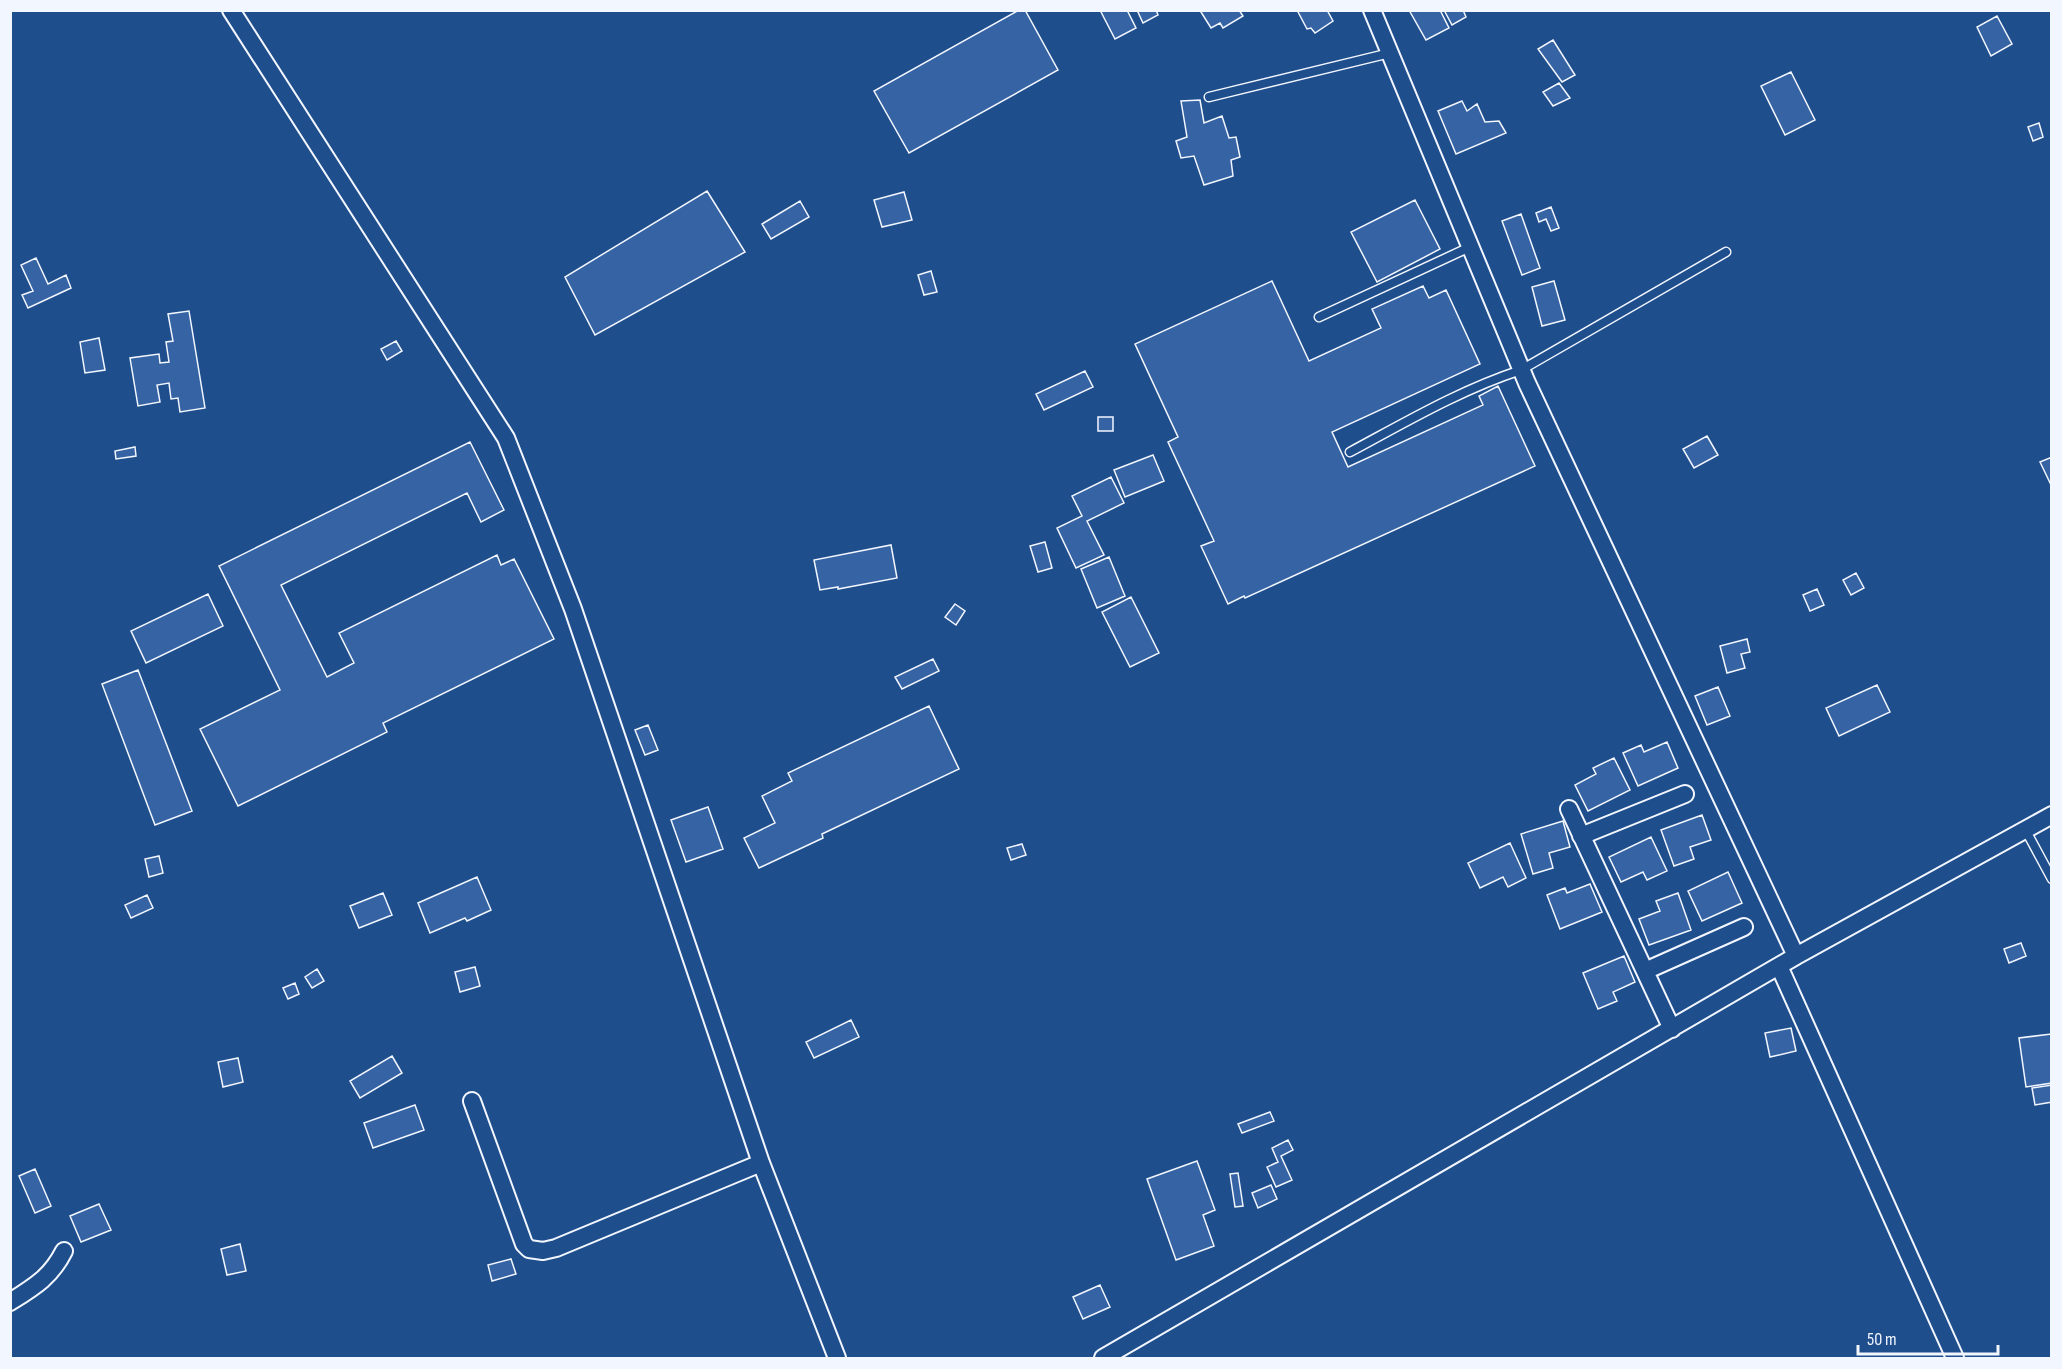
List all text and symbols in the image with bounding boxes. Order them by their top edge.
scale bar [1858,1318,1998,1356]
text: 50 m [1867,1329,1897,1350]

